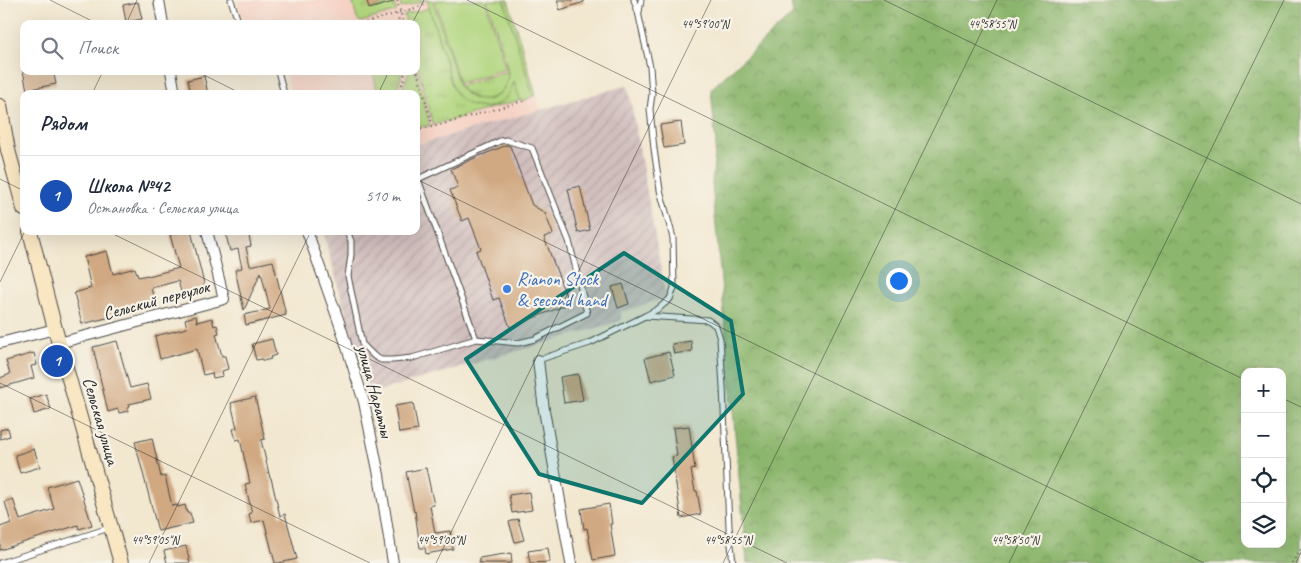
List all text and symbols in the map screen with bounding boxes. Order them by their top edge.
text: 44°59'00"N [681,16,730,32]
text: 44°58'55"N [968,16,1017,32]
search box [20,20,420,75]
icon: search [38,34,66,62]
text: Поиск [78,36,118,60]
text: Рядом [40,110,87,136]
text: Школа №42 [87,174,170,198]
text: 1 [52,186,60,206]
text: 510 m [366,186,400,206]
text: Остановка · Сельская улица [87,198,238,218]
place label: Rianon Stock & second hand [517,268,609,311]
your location [886,268,912,294]
street label: Сельский переулок [101,275,214,325]
marker: Rianon Stock & second hand [501,283,513,295]
street label: улица Наратлы [352,341,398,441]
pin: 1 [41,342,73,380]
map controls [1241,368,1286,548]
button: + [1241,368,1286,413]
street label: Сельская улица [78,374,125,469]
button: − [1241,413,1286,458]
button: locate [1241,458,1286,503]
button: layers [1241,503,1286,548]
text: 44°59'05"N [131,532,180,548]
text: 44°59'00"N [417,532,466,548]
text: 44°58'55"N [704,532,753,548]
text: 44°58'50"N [991,532,1040,548]

